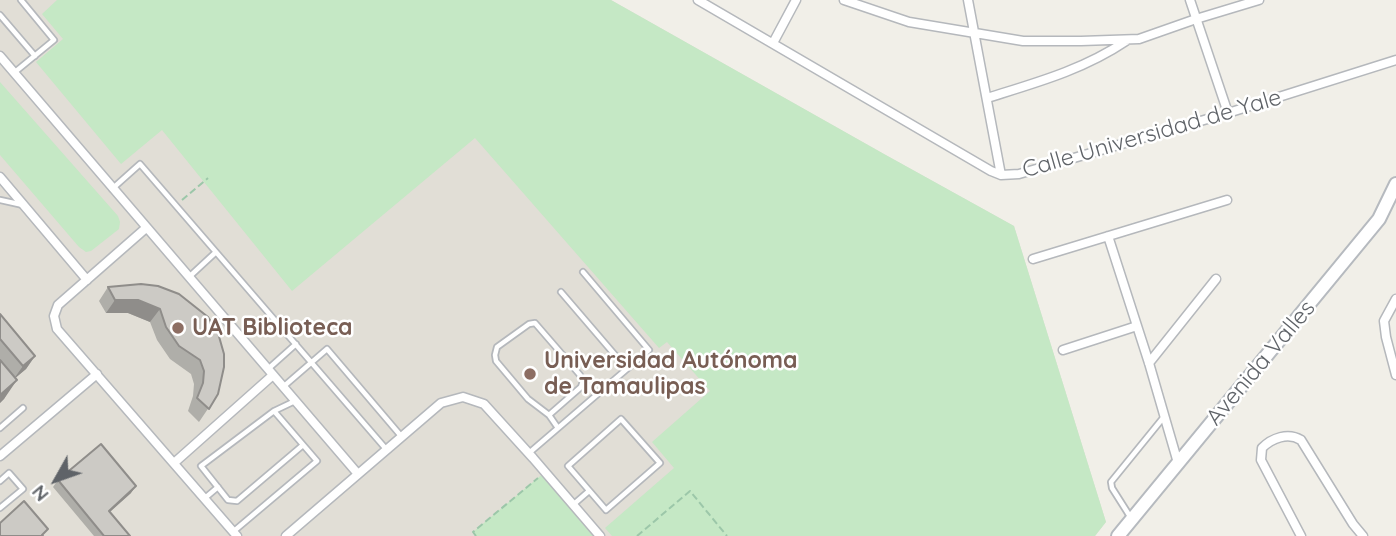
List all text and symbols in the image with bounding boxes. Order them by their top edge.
street label: Calle Universidad de Yale [1019,84,1285,184]
street label: Avenida Valles [1201,295,1321,431]
place label: UAT Biblioteca [192,314,353,342]
marker: UAT Biblioteca [170,320,186,336]
place label: Universidad Autónoma de Tamaulipas [544,347,797,401]
marker: Universidad Autónoma de Tamaulipas [522,366,538,382]
north arrow [21,445,91,515]
text: N [26,480,54,507]

